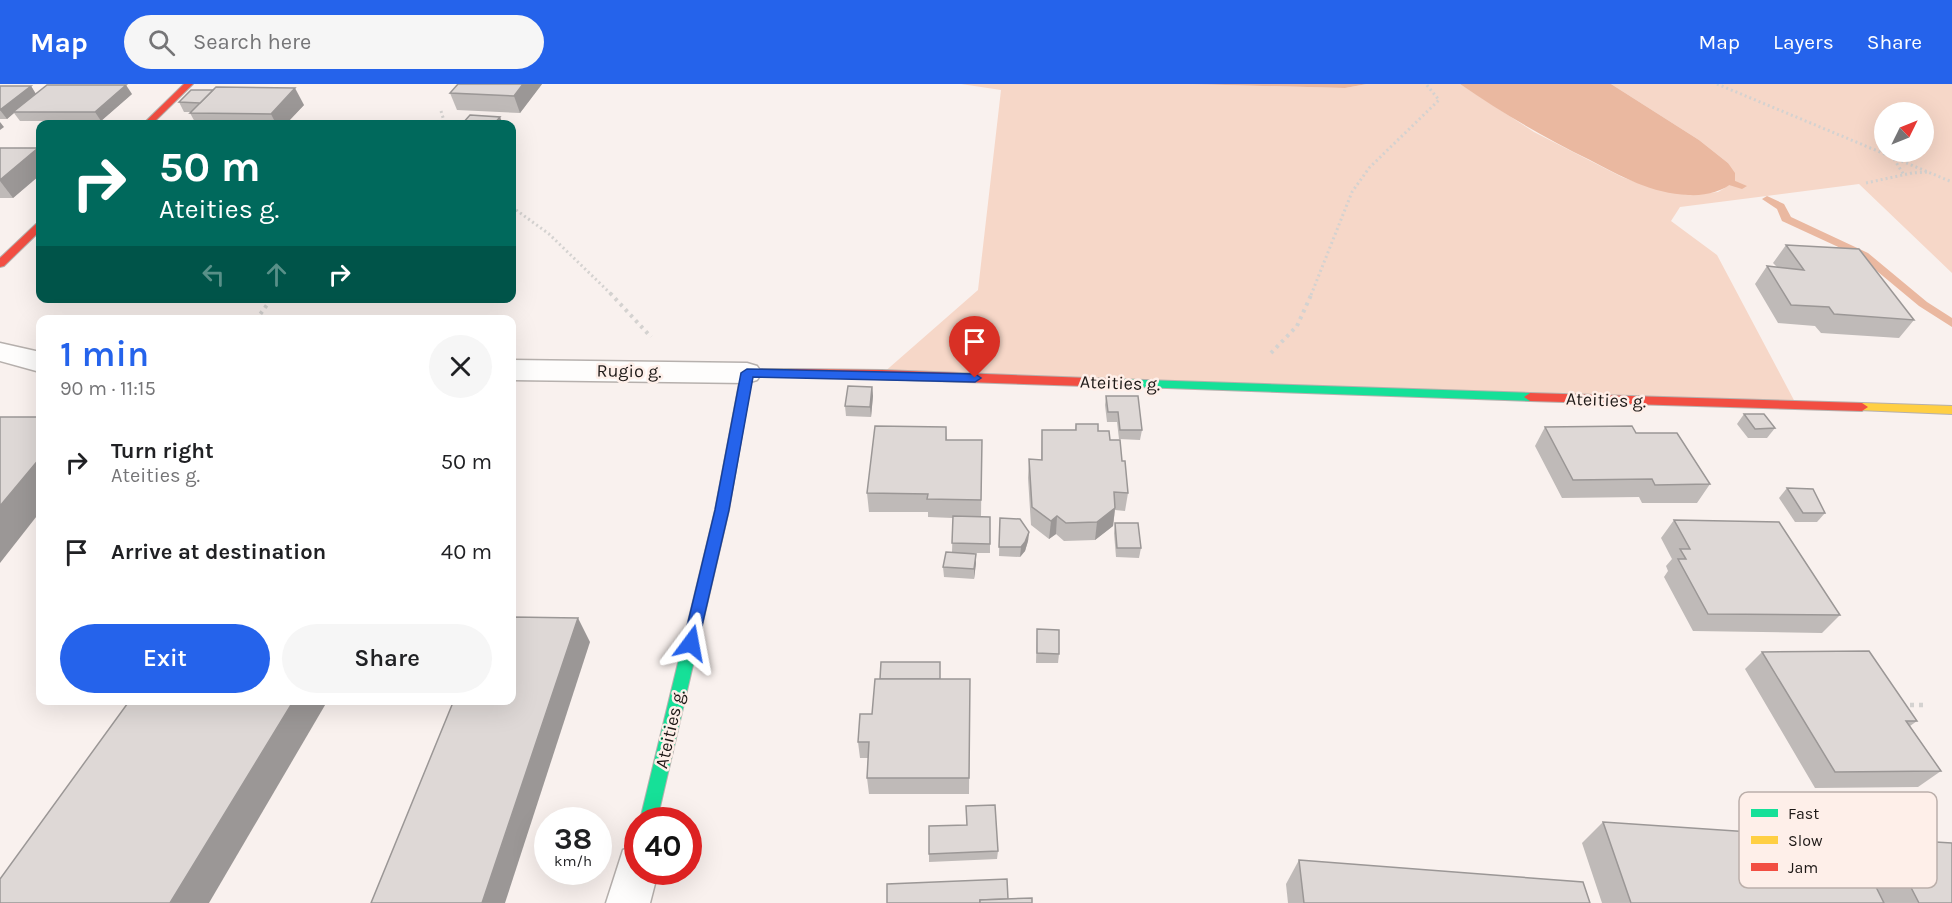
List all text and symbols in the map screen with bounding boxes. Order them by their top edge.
search box [124,15,544,69]
text: Map [30,26,88,59]
icon: search [145,26,178,59]
text: Search here [193,29,311,55]
text: Map [1698,30,1740,54]
text: Layers [1773,30,1834,54]
text: Share [1867,30,1922,54]
north arrow [1874,102,1934,162]
map controls [1874,102,1934,162]
text: 50 m [159,142,261,192]
icon: right [60,144,138,222]
text: Ateities g. [159,193,279,225]
icon: left [197,258,230,291]
icon: ahead [260,258,293,291]
icon: right [323,258,356,291]
pin [949,316,1000,378]
icon: arrive [958,325,991,358]
text: 1 min [60,333,149,375]
button: close [429,335,492,398]
street label: Rugio g. [596,359,662,383]
street label: Ateities g. [1080,371,1160,395]
text: 90 m · 11:15 [60,377,156,400]
street label: Ateities g. [1566,388,1646,412]
text: Turn right [111,438,214,464]
icon: right [60,446,93,479]
text: 50 m [441,449,492,475]
text: Ateities g. [111,464,200,487]
icon: arrive [60,536,93,569]
text: Arrive at destination [111,539,326,565]
text: 40 m [441,539,492,565]
position arrow [659,611,723,675]
button: Exit [60,624,270,693]
button: Share [282,624,492,693]
street label: Ateities g. [650,687,690,771]
legend [1739,792,1937,888]
text: Fast [1788,804,1819,823]
speed limit sign: 40 [624,807,702,885]
text: 38 [554,821,592,857]
text: Slow [1788,831,1823,850]
text: km/h [554,852,592,870]
text: Jam [1788,858,1818,877]

